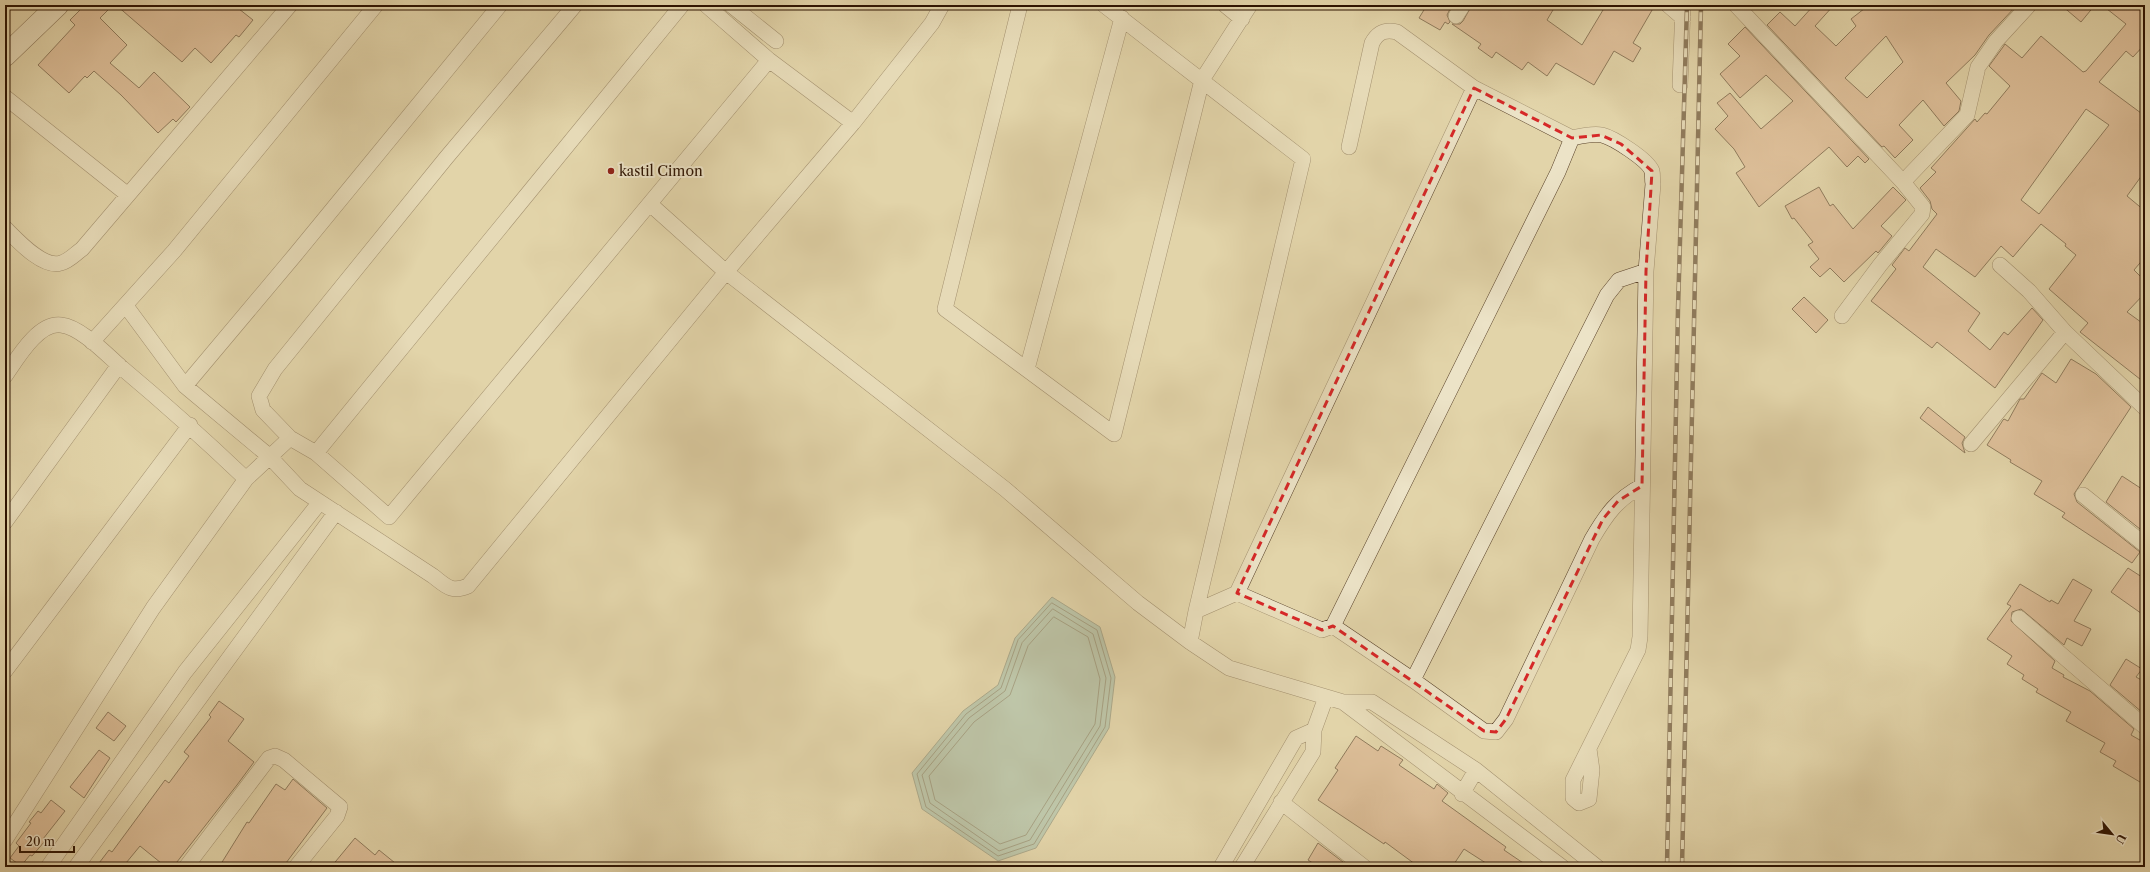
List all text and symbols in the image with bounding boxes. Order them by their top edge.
place label: kastil Cimon [619,162,703,180]
marker: kastil Cimon [606,166,616,176]
north arrow [2092,814,2132,854]
scale bar [20,828,74,854]
text: U [2112,832,2129,846]
text: 20 m [26,834,55,849]

